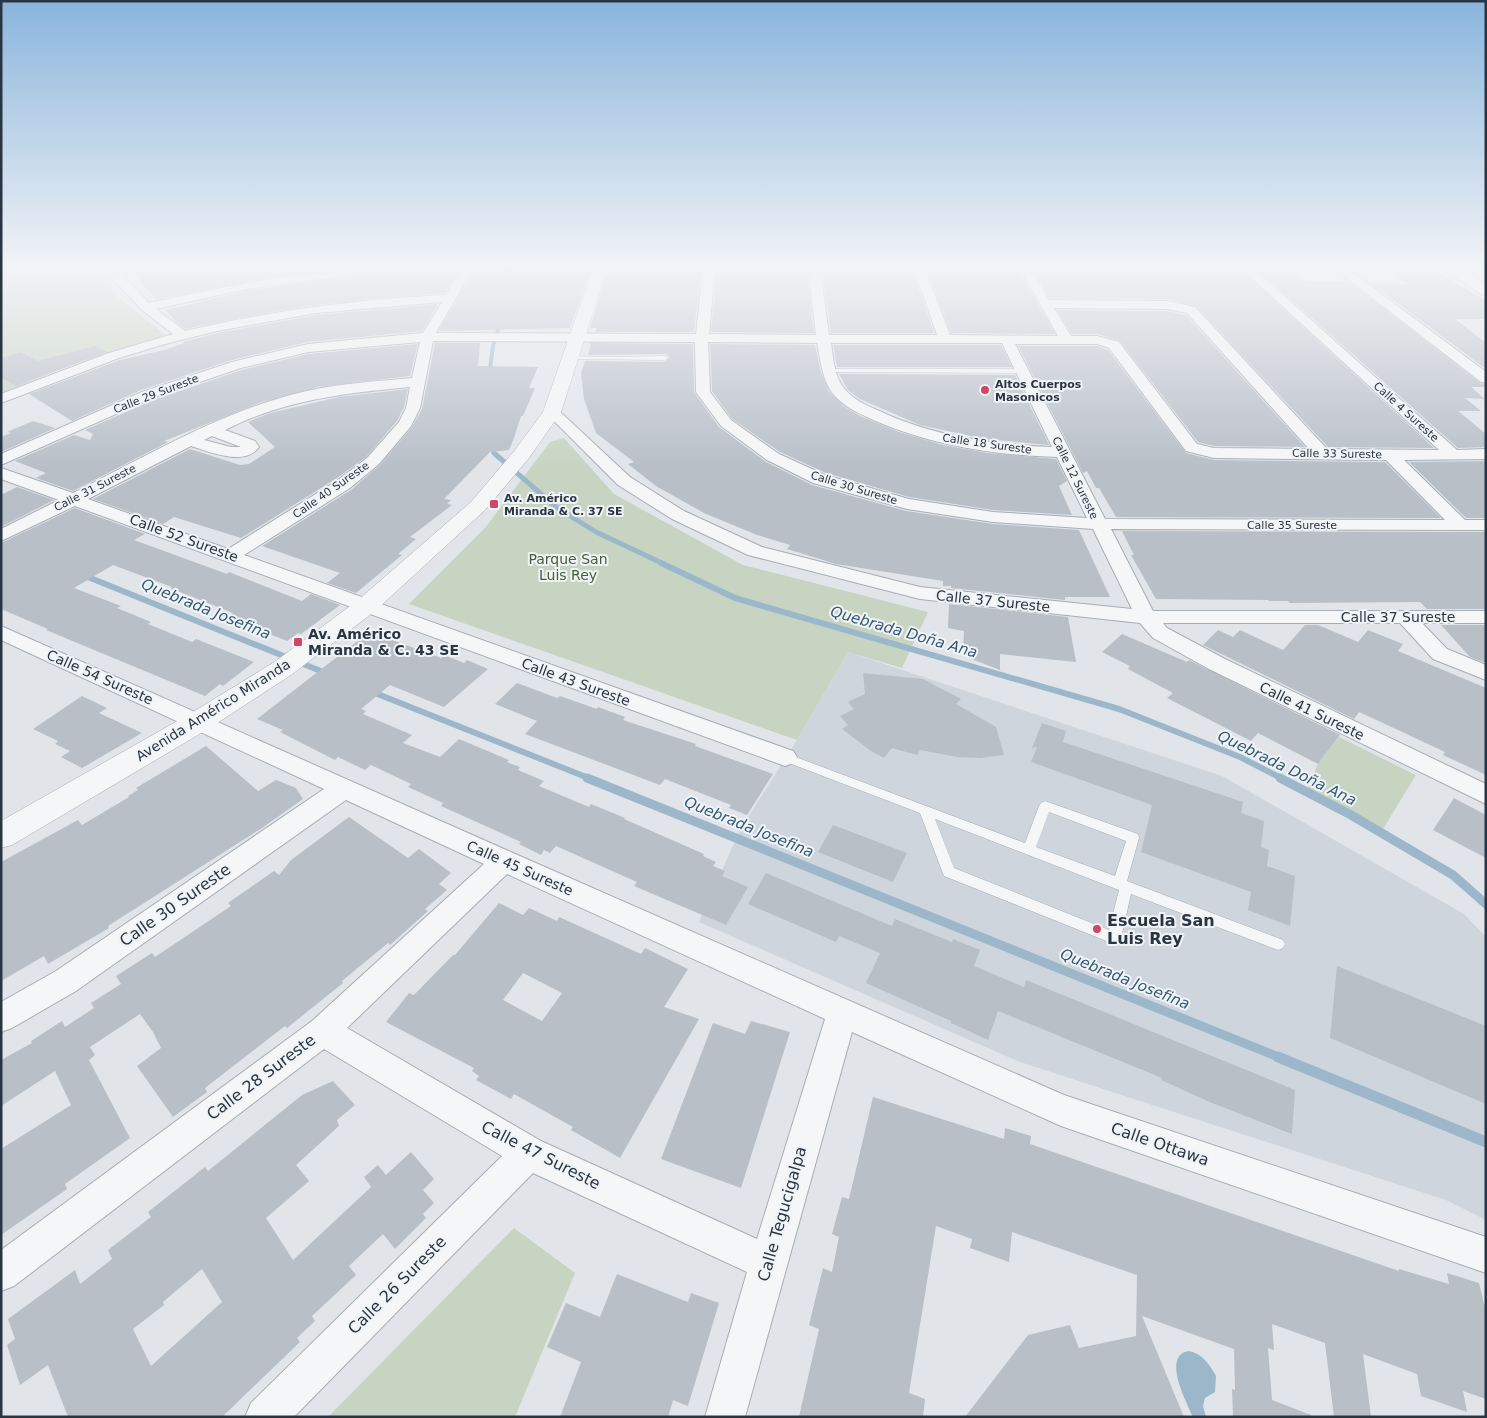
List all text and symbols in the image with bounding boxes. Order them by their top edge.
street label: Calle 29 Sureste [112,372,201,416]
place label: Altos Cuerpos Masonicos [995,378,1082,404]
street label: Calle 4 Sureste [1371,379,1441,445]
marker: Altos Cuerpos Masonicos [979,384,991,396]
street label: Calle 18 Sureste [941,431,1033,457]
street label: Calle 12 Sureste [1049,435,1101,522]
street label: Calle 33 Sureste [1292,447,1382,461]
street label: Calle 40 Sureste [290,459,372,521]
street label: Calle 31 Sureste [52,462,138,514]
street label: Calle 30 Sureste [809,469,899,507]
place label: Av. Américo Miranda & C. 37 SE [504,492,623,518]
marker: Av. Américo Miranda & C. 37 SE [488,498,500,510]
street label: Calle 52 Sureste [127,511,241,565]
street label: Calle 35 Sureste [1247,519,1337,532]
park label: Parque San Luis Rey [528,551,608,583]
water label: Quebrada Josefina [139,575,273,643]
street label: Calle 37 Sureste [935,587,1051,615]
water label: Quebrada Doña Ana [828,602,980,662]
street label: Calle 37 Sureste [1341,609,1455,625]
place label: Av. Américo Miranda & C. 43 SE [308,626,459,658]
marker: Av. Américo Miranda & C. 43 SE [292,636,304,648]
street label: Calle 54 Sureste [44,646,156,708]
street label: Calle 43 Sureste [519,655,633,709]
street label: Avenida Américo Miranda [133,656,293,764]
street label: Calle 41 Sureste [1257,679,1367,743]
water label: Quebrada Doña Ana [1215,727,1359,809]
water label: Quebrada Josefina [682,793,816,861]
street label: Calle 45 Sureste [464,837,576,899]
street label: Calle 30 Sureste [116,860,234,950]
place label: Escuela San Luis Rey [1107,911,1215,948]
marker: Escuela San Luis Rey [1091,923,1103,935]
water label: Quebrada Josefina [1058,945,1192,1013]
street label: Calle 28 Sureste [203,1030,319,1124]
street label: Calle 47 Sureste [478,1117,604,1193]
street label: Calle Ottawa [1108,1118,1212,1170]
street label: Calle Tegucigalpa [754,1144,810,1284]
street label: Calle 26 Sureste [344,1232,450,1338]

